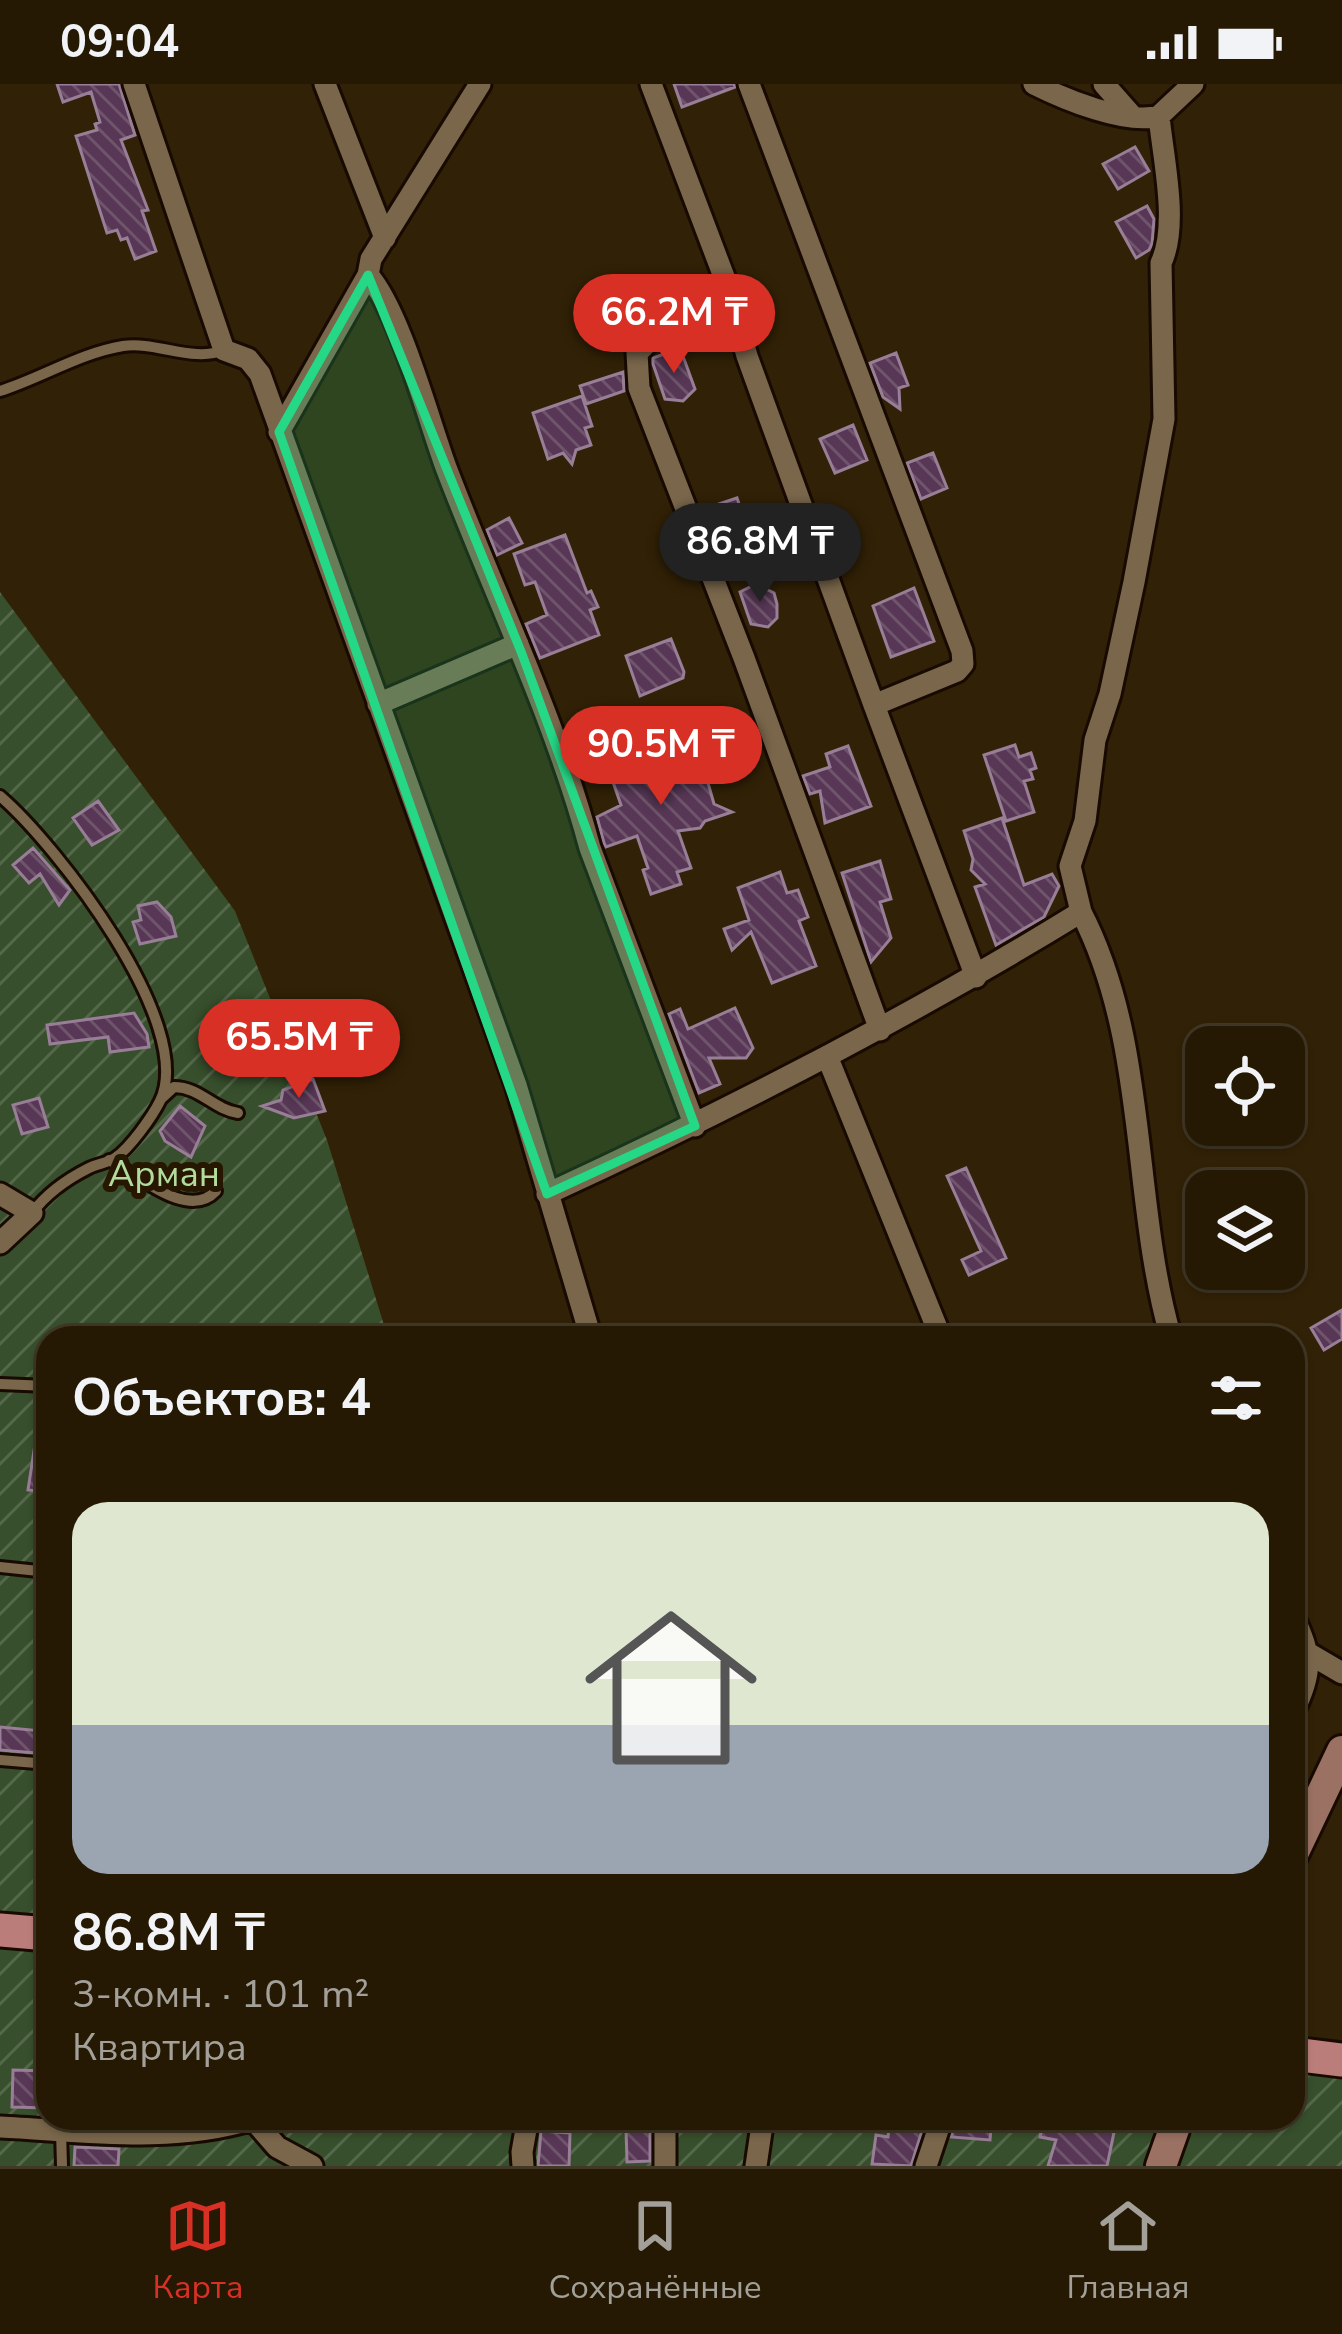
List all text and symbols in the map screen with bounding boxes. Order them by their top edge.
text: 09:04 [60,12,179,73]
pin: 66.2M ₸ [563,274,785,376]
text: 66.2M ₸ [600,286,748,339]
pin: 86.8M ₸ [649,503,871,605]
text: 86.8M ₸ [686,515,834,568]
pin: 90.5M ₸ [550,706,772,808]
text: 90.5M ₸ [587,718,735,771]
pin: 65.5M ₸ [188,999,410,1101]
text: 65.5M ₸ [225,1011,373,1064]
map controls [1185,1026,1305,1290]
button: locate [1185,1026,1305,1146]
park label: Арман [108,1150,220,1199]
button: layers [1185,1170,1305,1290]
text: Объектов: 4 [72,1363,371,1433]
icon: filters [1203,1365,1269,1431]
icon: home [563,1580,779,1796]
text: 86.8M ₸ [72,1898,265,1968]
text: 3-комн. · 101 m² [72,1968,369,2021]
text: Квартира [72,2021,247,2074]
tab: Карта [152,2193,243,2310]
tab: Сохранённые [548,2193,762,2310]
tab: Главная [1067,2193,1190,2310]

